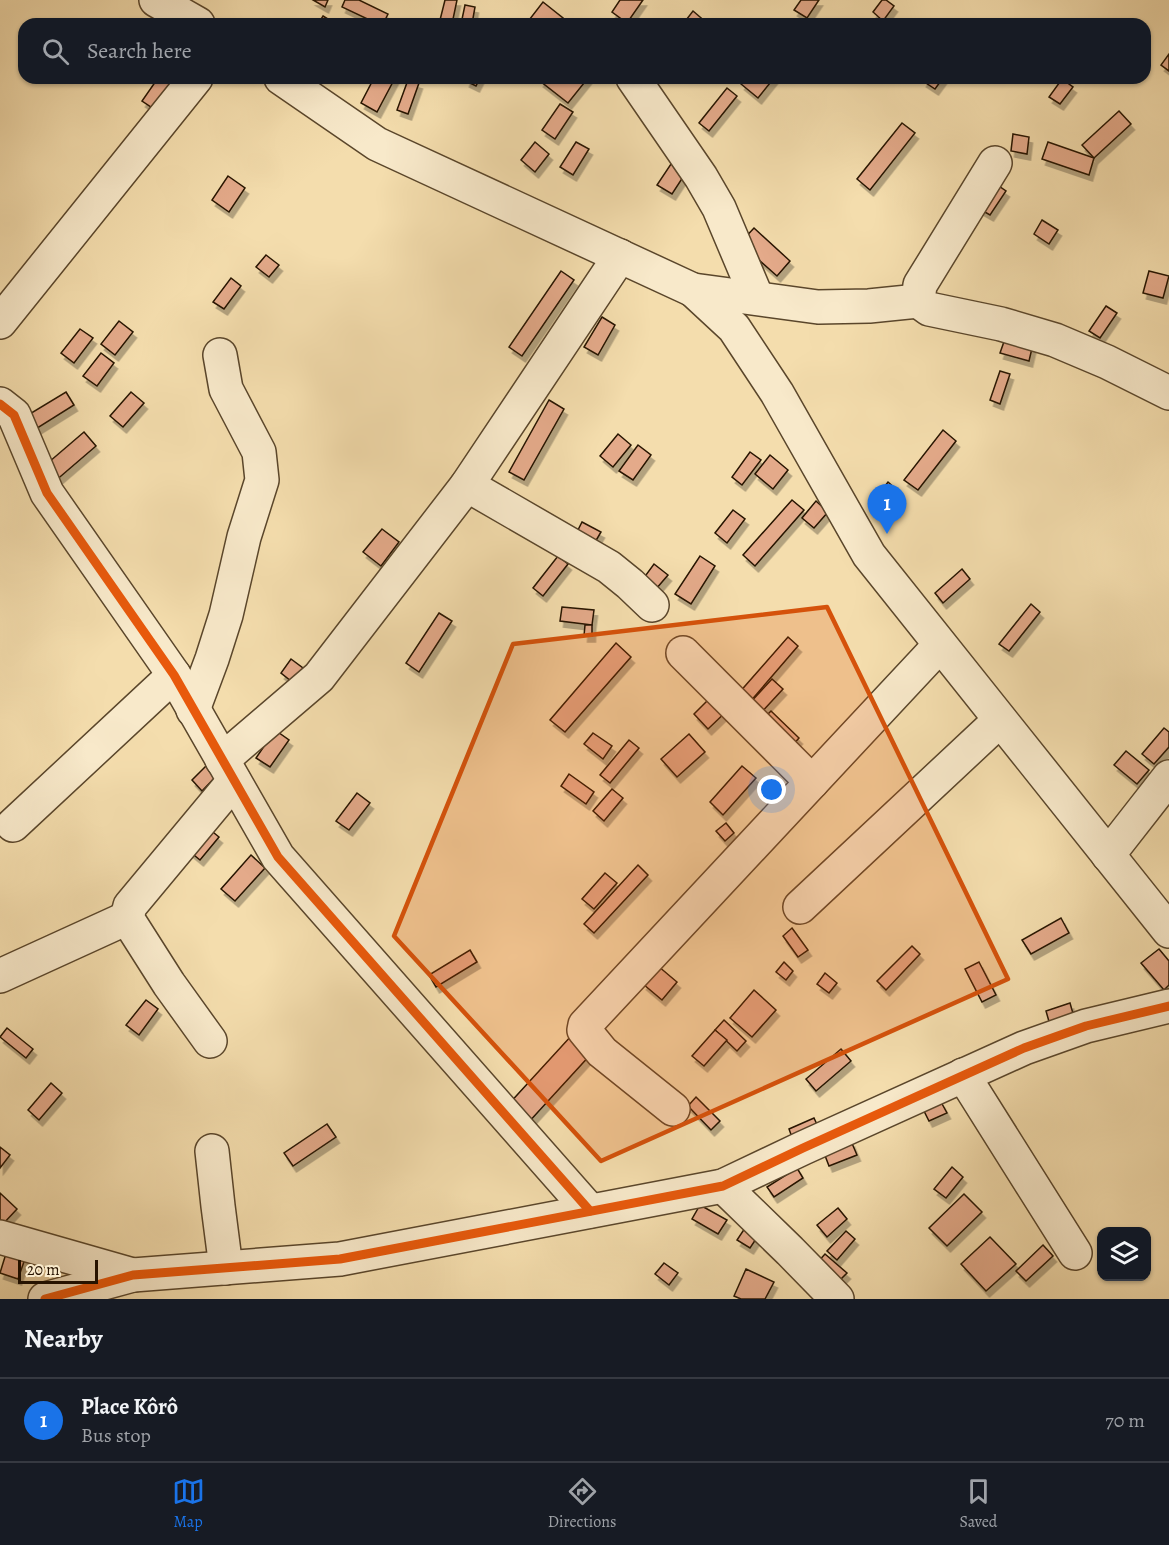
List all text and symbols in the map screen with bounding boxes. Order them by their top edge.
search box [18,18,1151,84]
icon: search [39,35,72,68]
text: Search here [87,36,192,66]
pin: 1 [868,484,906,534]
your location [757,775,786,804]
map controls [1097,1227,1151,1281]
button: layers [1097,1227,1151,1281]
scale bar [18,1257,98,1284]
text: 20 m [27,1259,60,1281]
text: Nearby [24,1321,103,1356]
text: Place Kôrô [81,1392,178,1422]
text: 1 [40,1407,47,1434]
text: 70 m [1105,1407,1145,1434]
text: Bus stop [81,1422,151,1449]
tab: Map [172,1475,205,1533]
tab: Directions [548,1475,616,1533]
tab: Saved [959,1475,997,1533]

